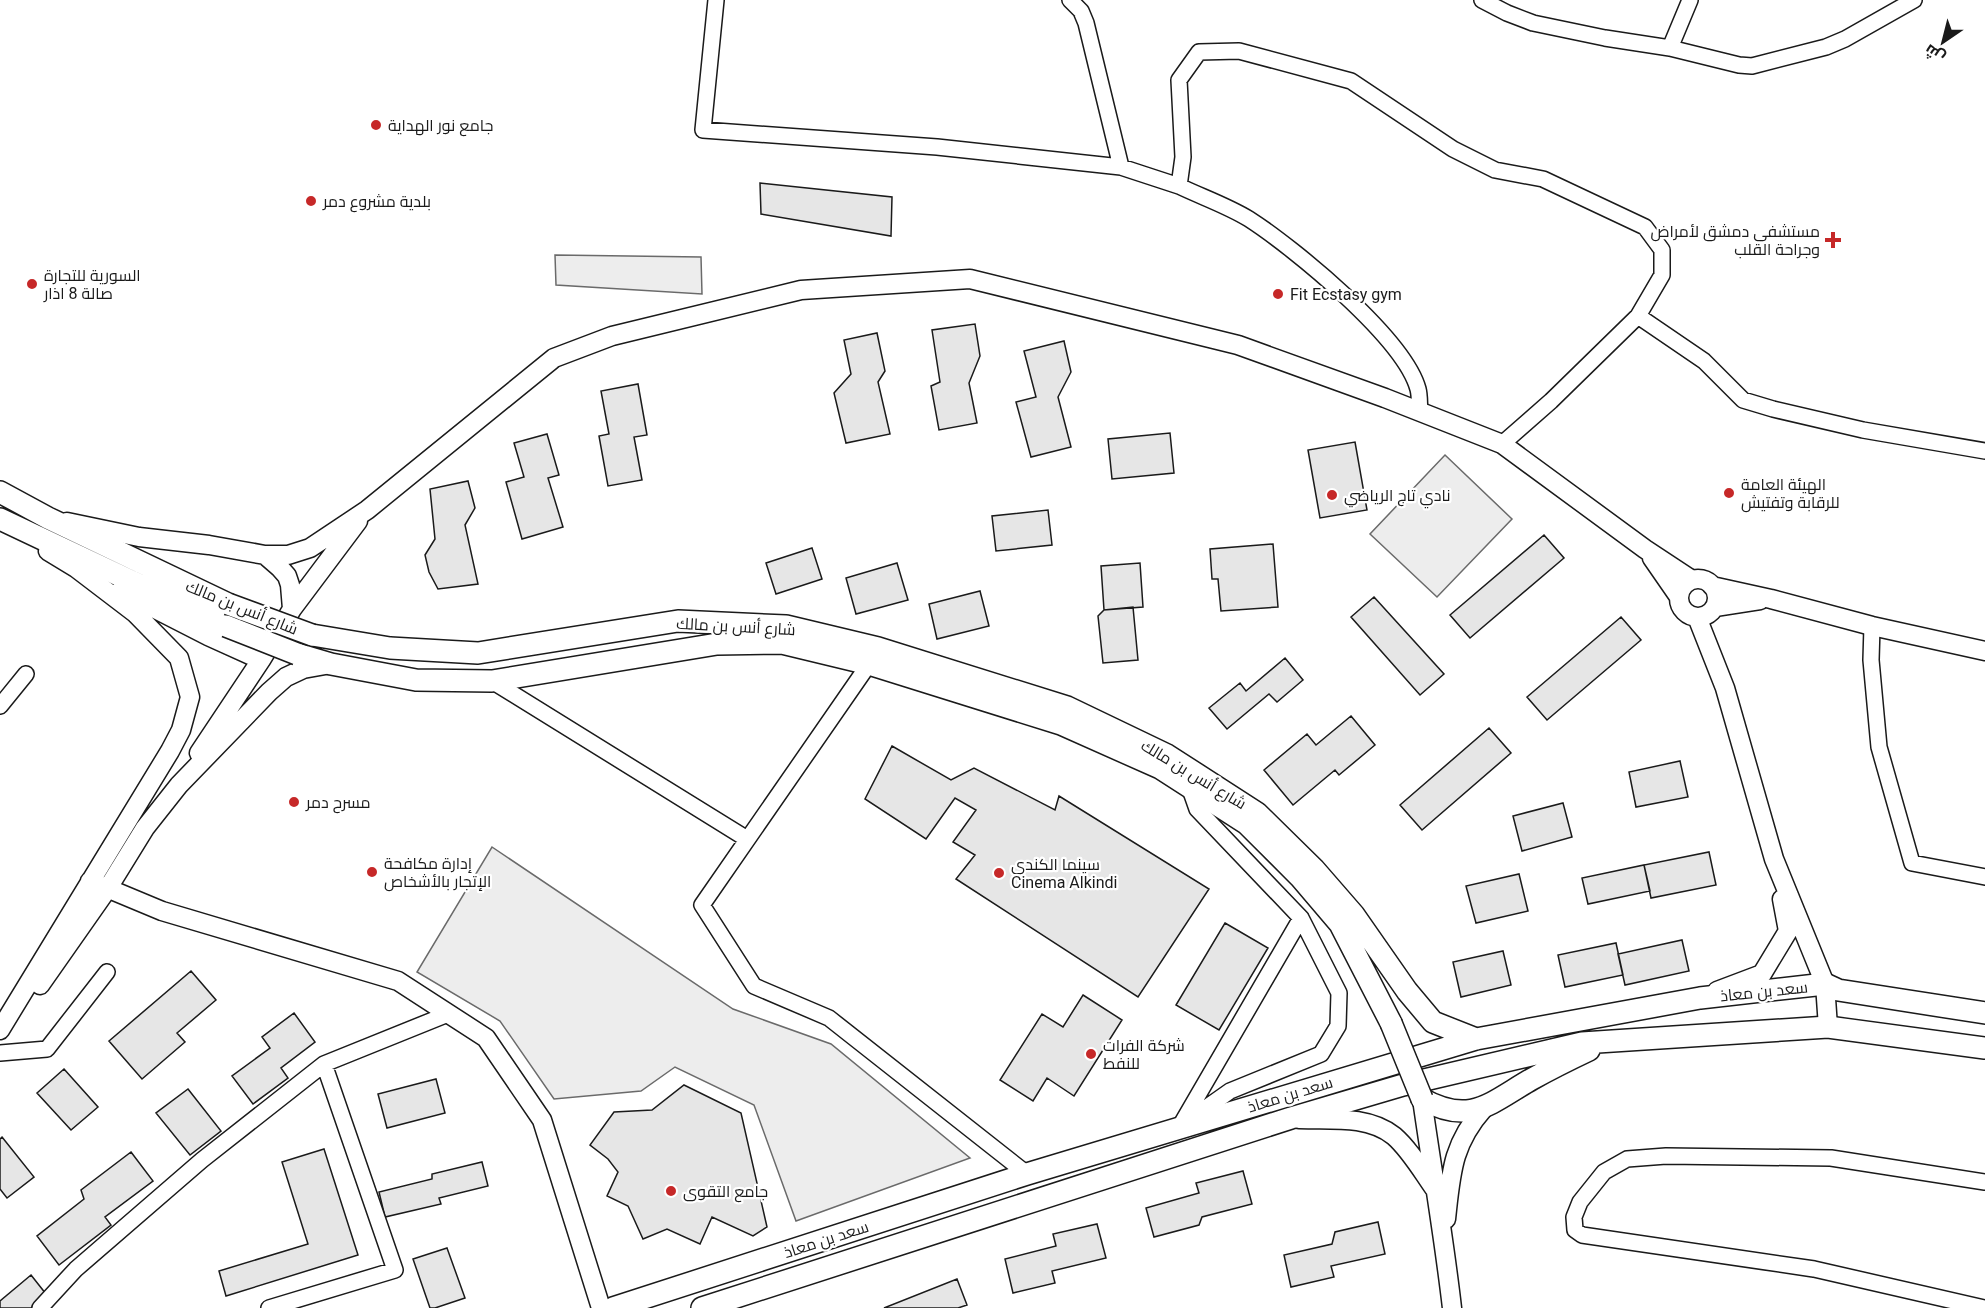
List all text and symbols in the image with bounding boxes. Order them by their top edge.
north arrow [1913,12,1973,72]
text: ش [1921,40,1949,68]
place label: جامع نور الهداية [388,116,493,137]
marker: جامع نور الهداية [369,118,383,132]
place label: بلدية مشروع دمر [322,192,431,213]
marker: بلدية مشروع دمر [304,194,318,208]
place label: مستشفى دمشق لأمراض وجراحة القلب [1650,222,1820,259]
marker: مستشفى دمشق لأمراض وجراحة القلب [1824,231,1842,249]
place label: السورية للتجارة صالة 8 اذار [43,266,141,303]
marker: السورية للتجارة صالة 8 اذار [25,277,39,291]
place label: Fit Ecstasy gym [1290,285,1402,304]
marker: Fit Ecstasy gym [1271,287,1285,301]
place label: الهيئة العامة للرقابة وتفتيش [1741,475,1840,513]
place label: نادي تاج الرياضي [1344,486,1450,509]
marker: الهيئة العامة للرقابة وتفتيش [1722,486,1736,500]
marker: نادي تاج الرياضي [1325,488,1339,502]
street label: شارع أنس بن مالك [182,576,301,640]
street label: شارع أنس بن مالك [676,614,796,641]
street label: شارع أنس بن مالك [1137,736,1250,815]
place label: مسرح دمر [305,793,371,814]
marker: مسرح دمر [287,795,301,809]
place label: إدارة مكافحة الإتجار بالأشخاص [384,854,491,892]
place label: سينما الكندي Cinema Alkindi [1011,855,1117,892]
marker: إدارة مكافحة الإتجار بالأشخاص [365,865,379,879]
marker: سينما الكندي Cinema Alkindi [992,866,1006,880]
street label: سعد بن معاذ [1719,977,1809,1007]
place label: شركة الفرات للنفط [1103,1036,1185,1073]
marker: شركة الفرات للنفط [1084,1047,1098,1061]
street label: سعد بن معاذ [1245,1072,1335,1117]
place label: جامع التقوى [683,1182,768,1203]
marker: جامع التقوى [664,1184,678,1198]
street label: سعد بن معاذ [781,1217,871,1263]

